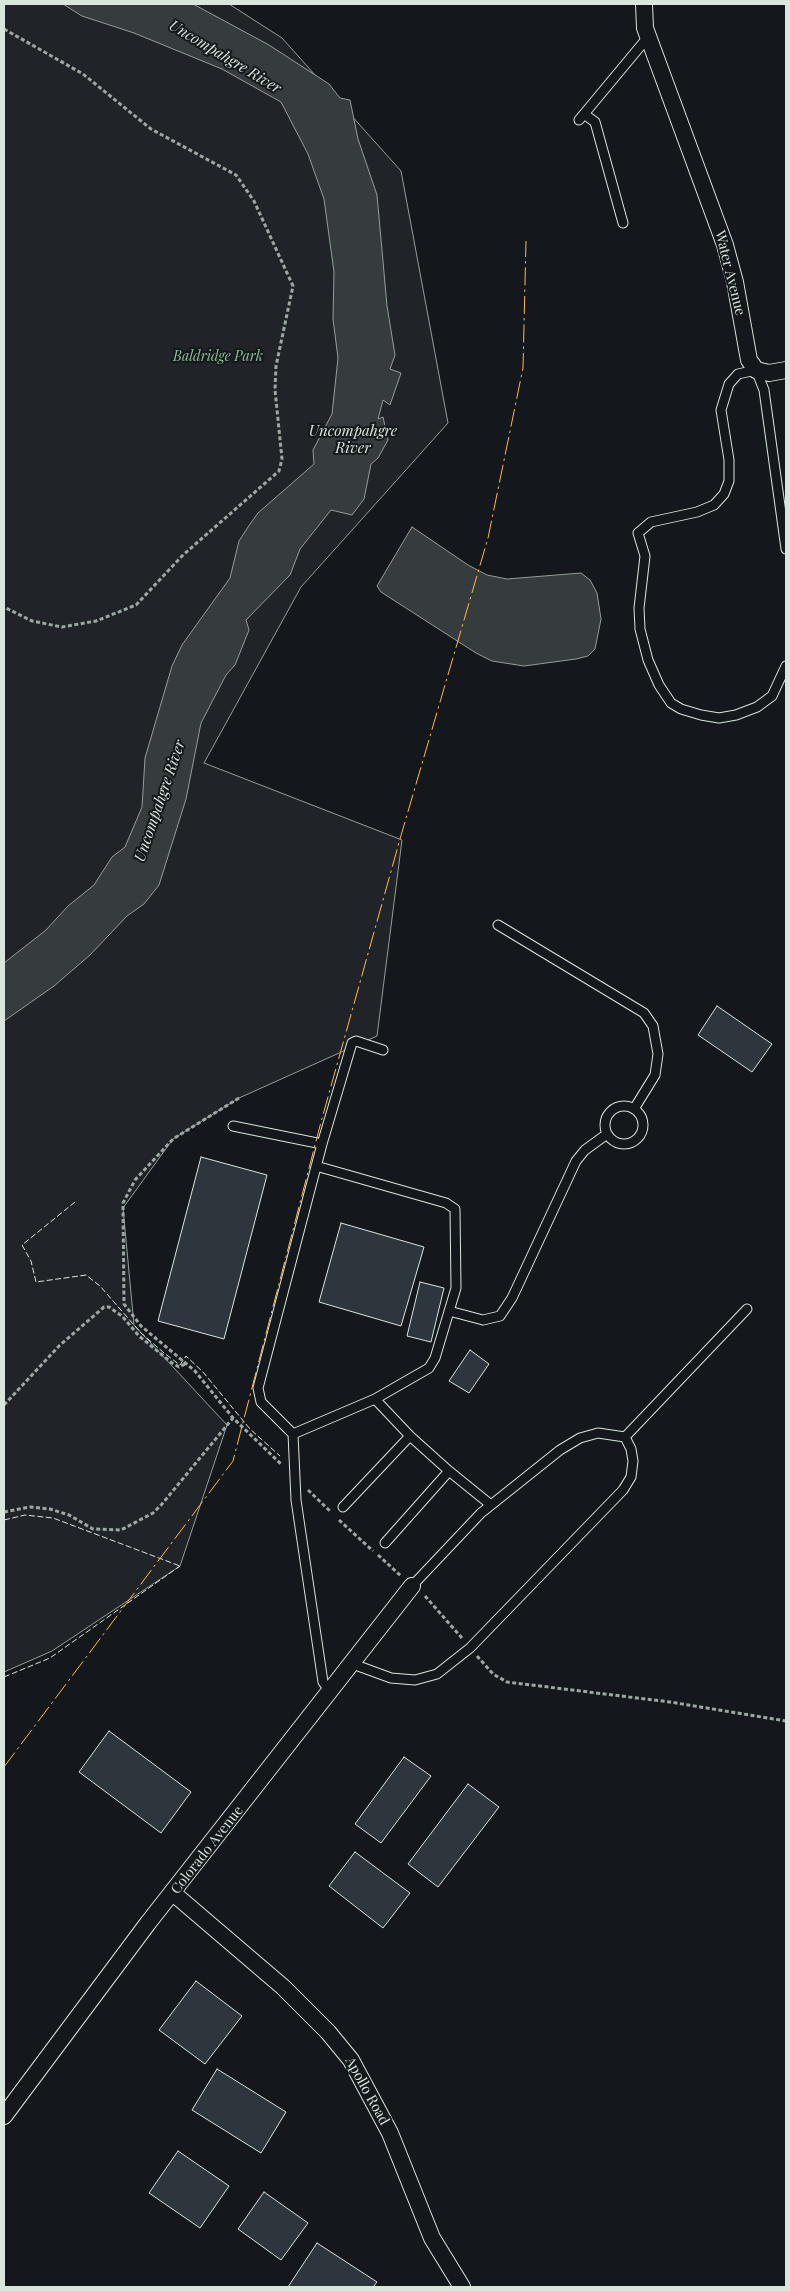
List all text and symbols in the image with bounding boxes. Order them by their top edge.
water label: Uncompahgre River [166,16,284,98]
street label: Water Avenue [711,229,749,317]
park label: Baldridge Park [173,349,263,365]
water label: Uncompahgre River [309,422,397,457]
water label: Uncompahgre River [131,738,189,864]
street label: Colorado Avenue [167,1803,247,1897]
street label: Apollo Road [341,2054,393,2128]

